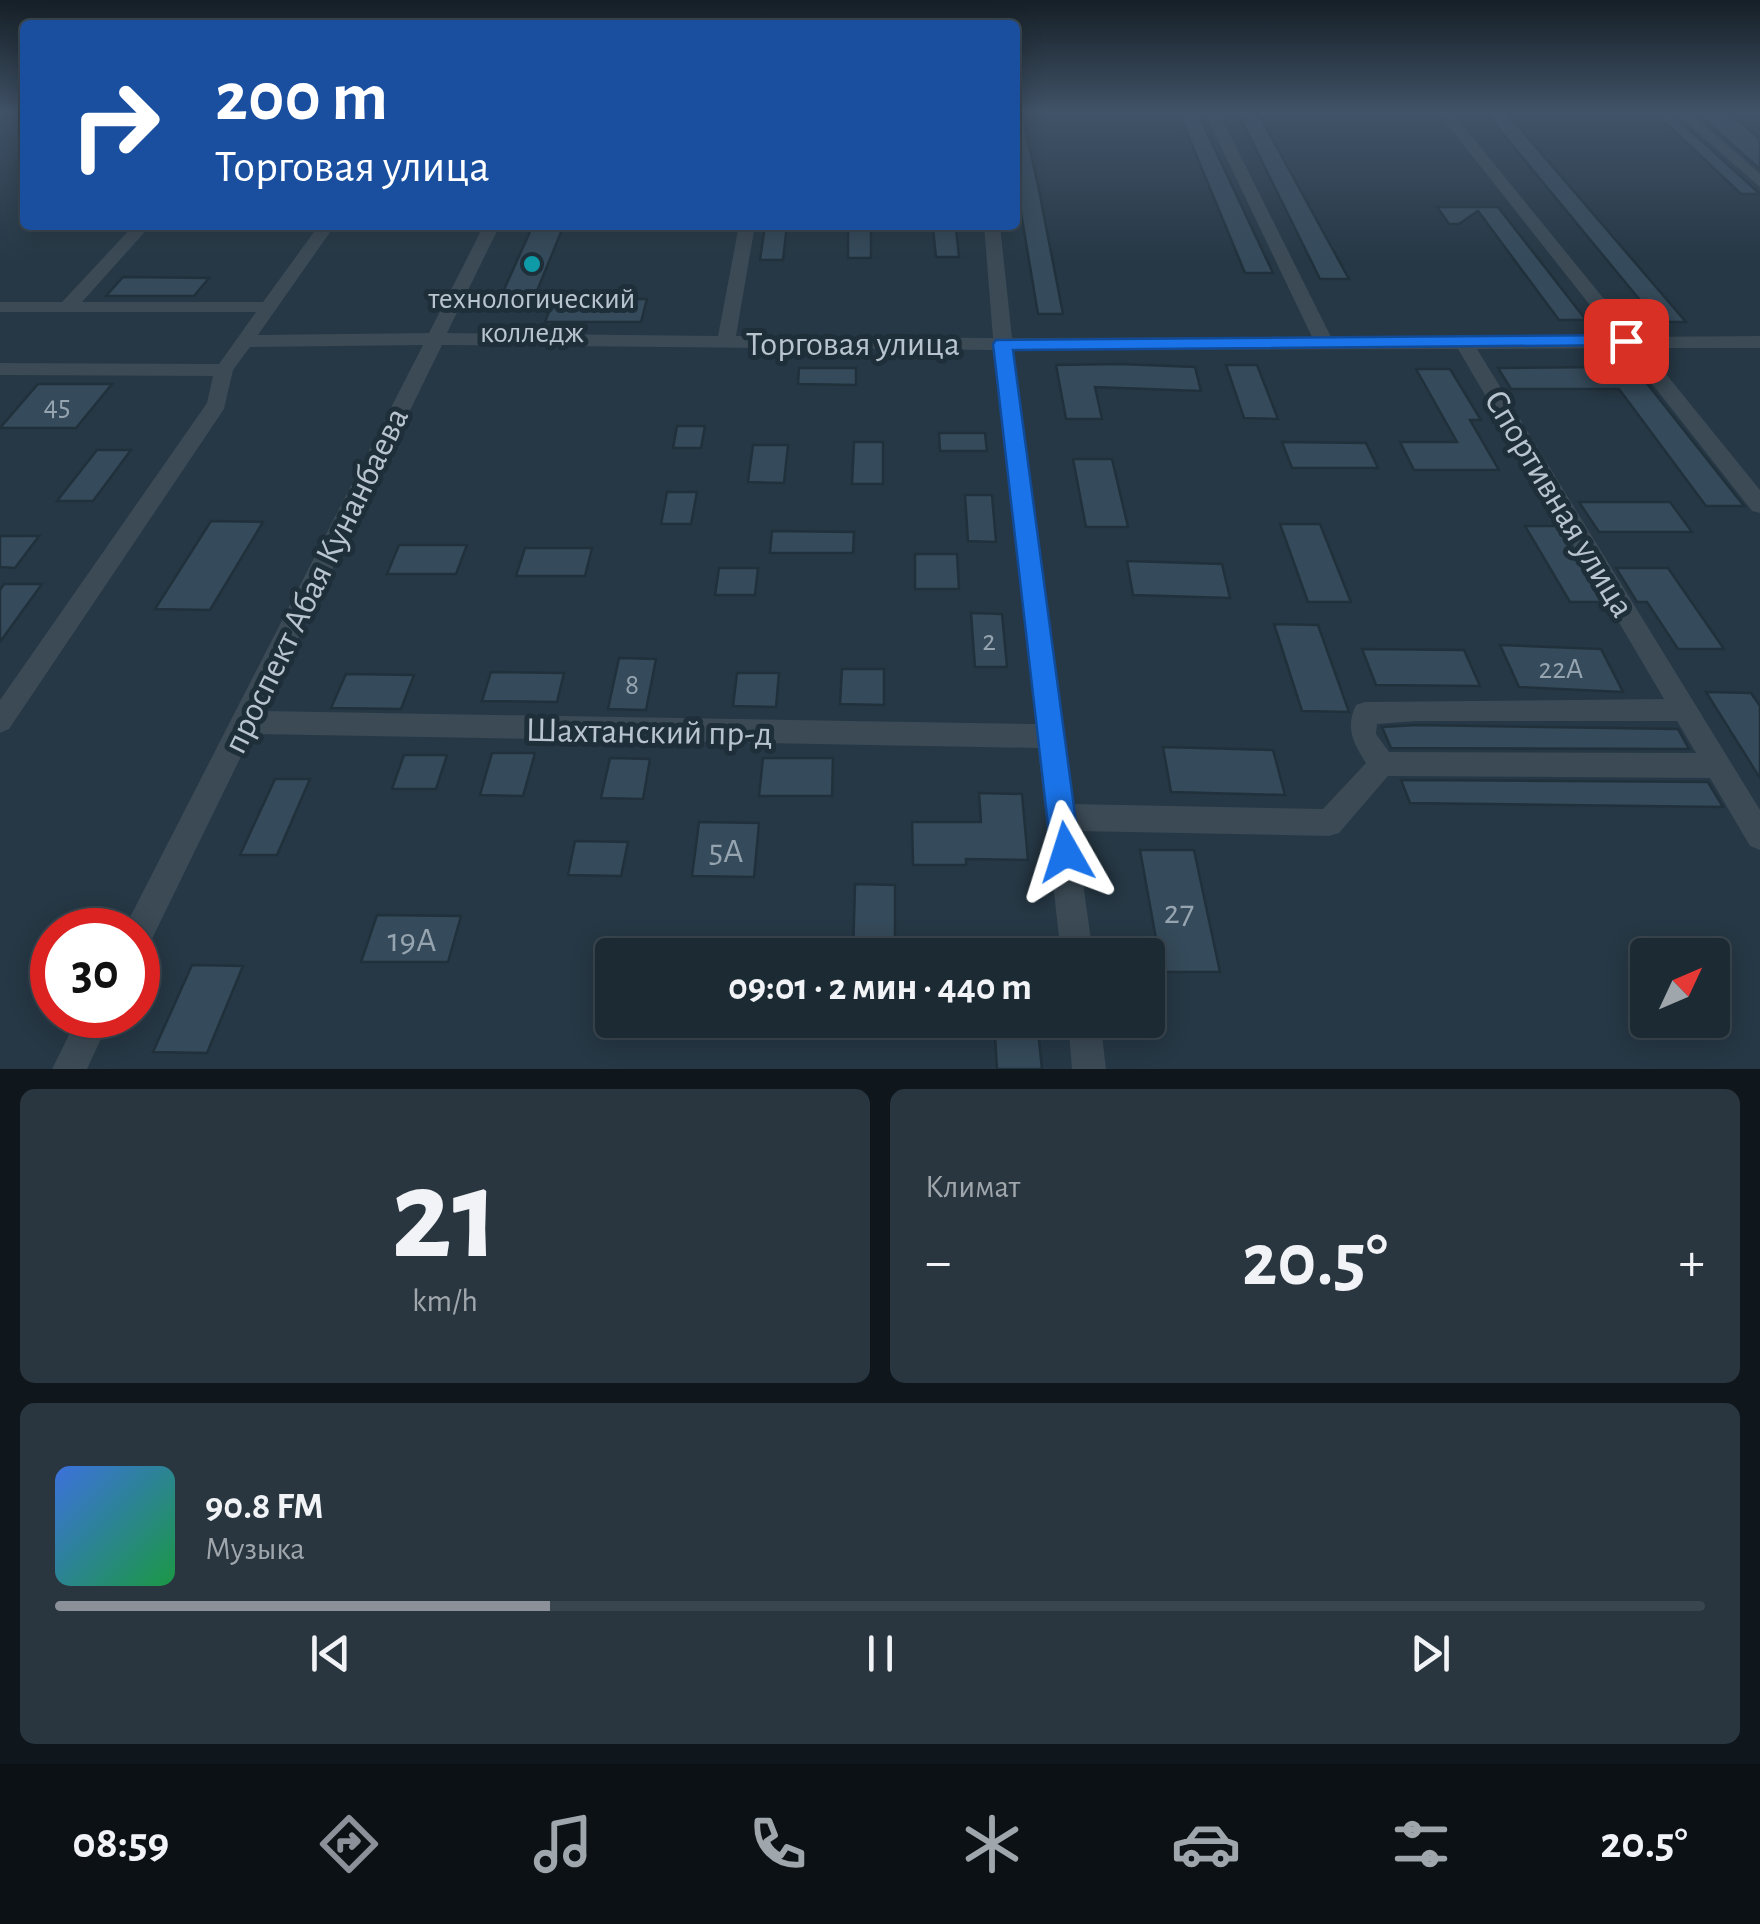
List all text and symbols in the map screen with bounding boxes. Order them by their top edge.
icon: right [50,60,180,190]
text: 200 m [215,63,388,133]
text: Торговая улица [215,145,490,190]
marker: технологический колледж [521,253,543,275]
place label: технологический колледж [427,284,636,348]
pin [1584,299,1669,384]
icon: arrive [1599,314,1654,369]
street label: Торговая улица [746,327,960,362]
street label: Спортивная улица [1477,384,1640,623]
house number: 45 [44,391,70,421]
street label: проспект Абая Кунанбаева [217,402,415,759]
house number: 2 [982,626,996,656]
house number: 22А [1539,654,1583,684]
house number: 8 [625,670,639,700]
street label: Шахтанский пр-д [525,713,773,752]
position arrow [1014,800,1118,904]
house number: 5А [708,834,744,869]
house number: 27 [1164,895,1194,930]
speed limit sign: 30 [30,908,160,1038]
house number: 19А [387,923,437,958]
north arrow [1630,938,1730,1038]
map controls [1630,938,1730,1038]
text: 09:01 · 2 мин · 440 m [728,969,1032,1007]
text: 21 [391,1152,499,1282]
text: Климат [925,1171,1020,1203]
text: 20.5° [1242,1224,1388,1299]
text: − [925,1235,951,1290]
text: + [1679,1235,1705,1290]
text: km/h [412,1285,478,1317]
text: 90.8 FM [205,1488,324,1526]
text: Музыка [205,1533,305,1565]
icon: previous [303,1626,358,1681]
icon: pause [853,1626,908,1681]
icon: next [1403,1626,1458,1681]
icon: directions [314,1809,384,1879]
icon: music [528,1809,598,1879]
icon: phone [743,1809,813,1879]
icon: climate [957,1809,1027,1879]
icon: car [1171,1809,1241,1879]
icon: filters [1386,1809,1456,1879]
text: 08:59 [72,1821,169,1866]
text: 20.5° [1600,1821,1688,1866]

